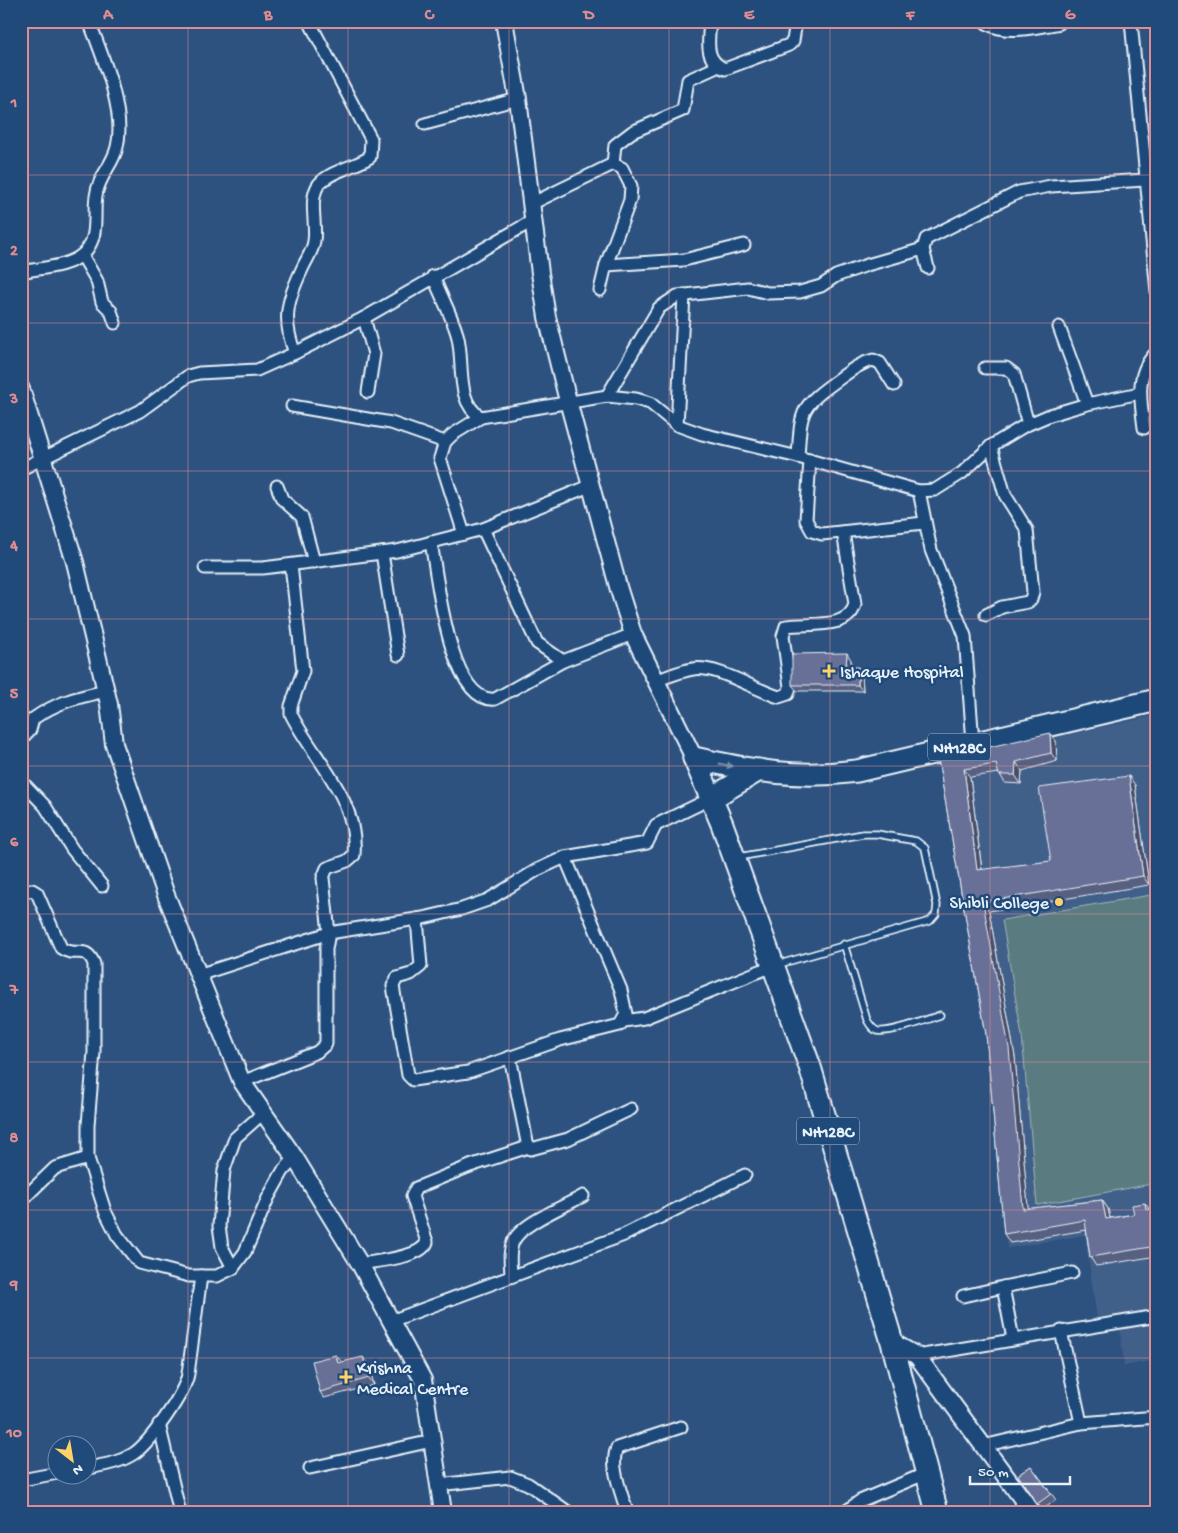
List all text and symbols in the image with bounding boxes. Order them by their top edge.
text: A [102,7,114,26]
text: B [263,7,273,26]
text: C [424,7,435,26]
text: D [582,7,595,26]
text: E [744,7,755,26]
text: F [905,7,916,26]
text: G [1065,7,1076,26]
text: 1 [10,95,17,114]
text: 2 [10,243,18,262]
text: 3 [9,391,18,410]
text: 4 [9,538,18,557]
place label: Ishaque Hospital [840,663,964,684]
marker: Ishaque Hospital [822,664,836,678]
text: 5 [10,686,19,705]
road number: NH128C [928,734,990,760]
one-way arrow [719,761,734,769]
text: 6 [10,834,19,853]
place label: Shibli College [950,894,1050,915]
marker: Shibli College [1053,896,1065,908]
text: 7 [9,982,19,1001]
road number: NH128C [797,1118,859,1144]
text: 8 [10,1130,19,1149]
text: 9 [9,1277,18,1296]
place label: Krishna Medical Centre [357,1359,469,1401]
marker: Krishna Medical Centre [339,1370,353,1384]
text: 10 [5,1425,22,1444]
north arrow [48,1436,98,1486]
scale bar [970,1453,1070,1485]
text: N [69,1459,86,1479]
text: 50 m [978,1464,1009,1482]

